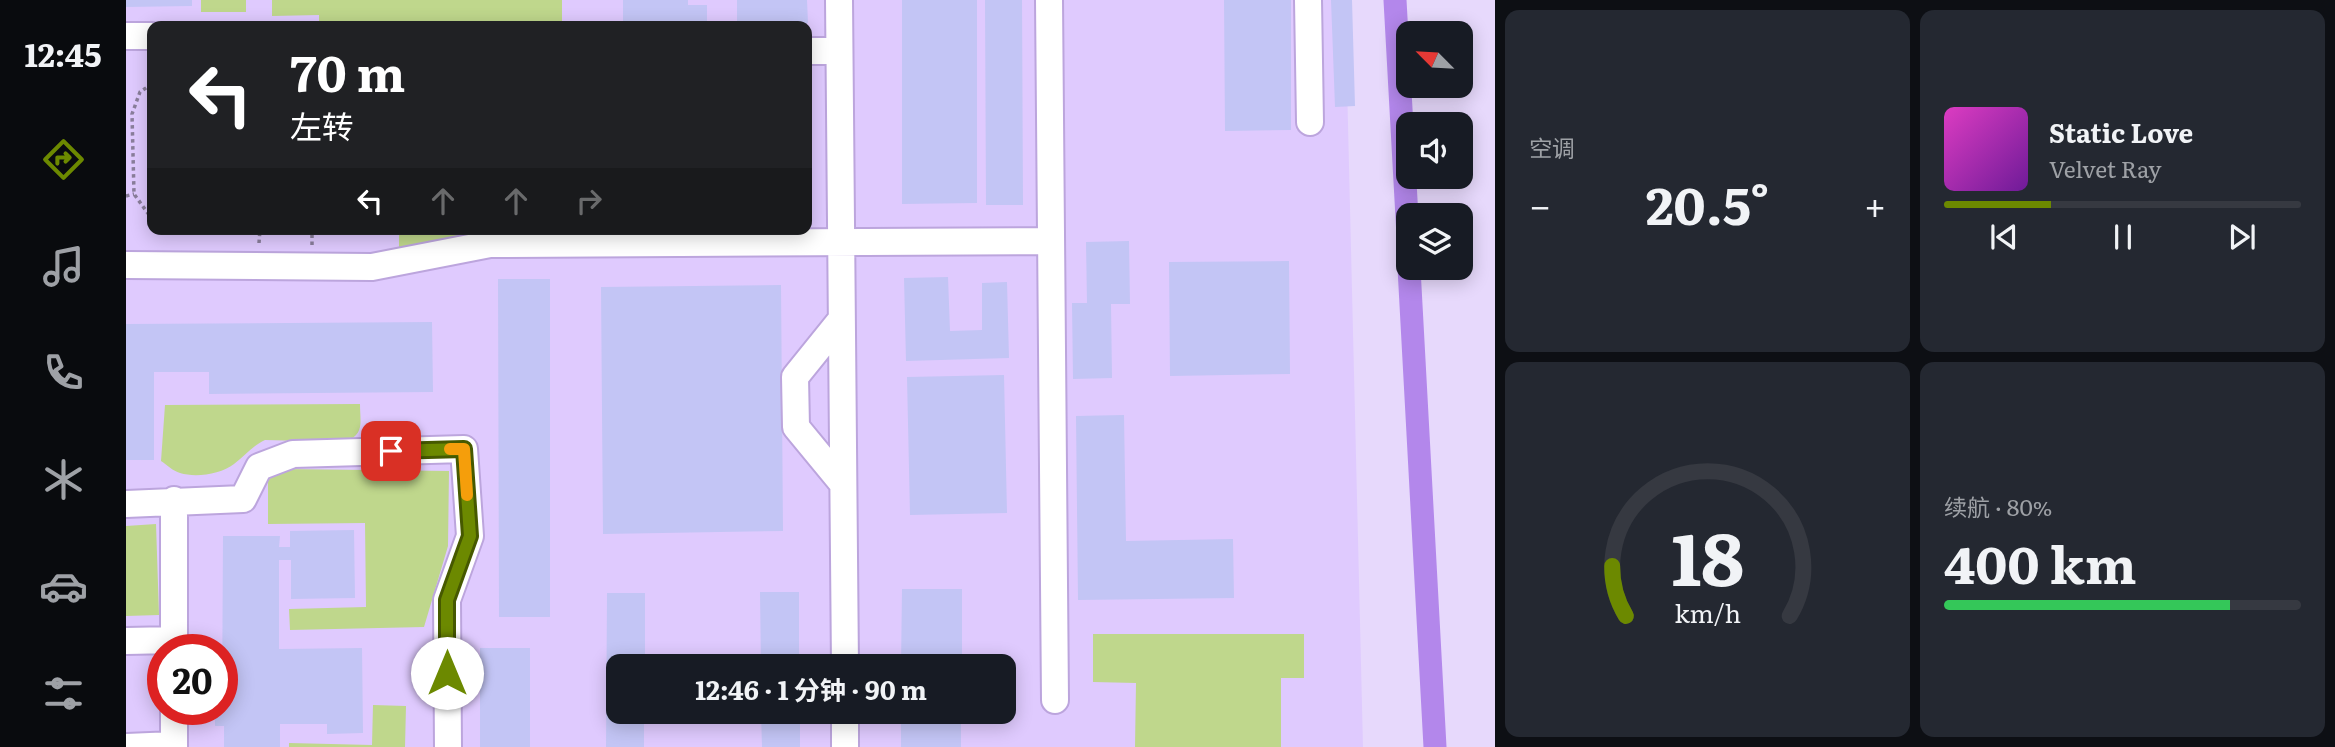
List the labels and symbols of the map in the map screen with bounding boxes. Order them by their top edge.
north arrow [1396,21,1474,98]
pin [361,421,421,481]
speed limit sign: 20 [147,634,238,725]
position arrow [410,636,484,710]

